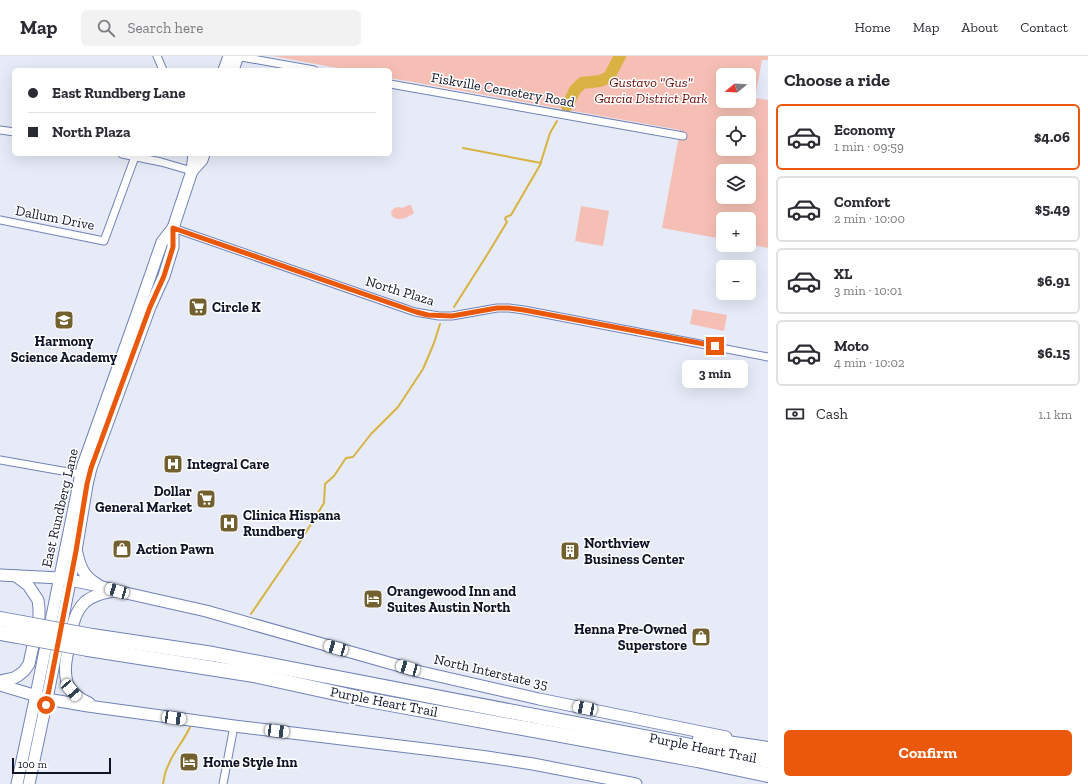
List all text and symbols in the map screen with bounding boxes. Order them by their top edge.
search box [81,10,361,46]
text: Map [20,16,57,39]
icon: search [95,17,117,39]
text: Search here [127,19,203,37]
text: Home [855,19,891,36]
text: Map [913,19,939,36]
text: About [961,19,998,36]
text: Contact [1020,19,1068,36]
north arrow [716,68,756,108]
map controls [716,68,756,300]
street label: Fiskville Cemetery Road [430,69,576,111]
text: Choose a ride [784,69,890,91]
park label: Gustavo "Gus" Garcia District Park [594,74,708,107]
text: East Rundberg Lane [52,84,185,102]
button: locate [716,116,756,156]
icon: car [786,119,822,155]
text: Economy [834,121,895,139]
text: North Plaza [52,123,131,141]
text: $4.06 [1034,128,1070,146]
text: 1 min · 09:59 [834,139,904,154]
button: layers [716,164,756,204]
icon: car [786,191,822,227]
text: Comfort [834,193,890,211]
text: $5.49 [1035,200,1070,218]
street label: Dallum Drive [14,202,96,234]
text: 2 min · 10:00 [834,211,905,226]
button: + [716,212,756,252]
button: − [716,260,756,300]
icon: car [786,263,822,299]
text: XL [834,265,852,283]
street label: North Plaza [364,272,437,310]
text: $6.91 [1037,272,1070,290]
text: 3 min · 10:01 [834,283,902,298]
supermarket icon: Circle K [187,296,209,318]
place label: Circle K [212,299,261,316]
school or university icon: Harmony Science Academy [53,309,75,331]
place label: Harmony Science Academy [11,333,118,366]
icon: car [786,335,822,371]
route end [706,337,724,355]
text: Moto [834,337,869,355]
text: $6.15 [1037,344,1070,362]
text: 4 min · 10:02 [834,355,905,370]
callout: 3 min [682,360,748,388]
text: 3 min [699,366,731,381]
icon: cash [784,403,806,425]
text: Cash [816,405,848,423]
text: 1.1 km [1038,407,1072,422]
street label: East Rundberg Lane [38,446,82,569]
hospital icon: Integral Care [162,453,184,475]
place label: Integral Care [187,456,270,473]
place label: Dollar General Market [95,483,192,516]
supermarket icon: Dollar General Market [195,488,217,510]
place label: Clinica Hispana Rundberg [243,507,341,540]
hospital icon: Clinica Hispana Rundberg [218,512,240,534]
place label: Northview Business Center [584,535,685,568]
shop icon: Action Pawn [111,538,133,560]
building icon: Northview Business Center [559,540,581,562]
place label: Action Pawn [136,541,215,558]
car [104,582,130,600]
place label: Orangewood Inn and Suites Austin North [387,583,516,616]
hotel icon: Orangewood Inn and Suites Austin North [362,588,384,610]
place label: Henna Pre-Owned Superstore [574,621,687,654]
shop icon: Henna Pre-Owned Superstore [690,626,712,648]
car [323,639,349,657]
street label: North Interstate 35 [432,651,550,693]
car [395,659,421,677]
car [59,677,83,703]
street label: Purple Heart Trail [329,683,440,721]
route start [37,696,55,714]
car [572,700,598,716]
car [161,710,187,726]
car [264,724,290,738]
street label: Purple Heart Trail [648,729,759,767]
button: Confirm [784,730,1072,776]
hotel icon: Home Style Inn [178,751,200,773]
place label: Home Style Inn [203,754,298,771]
scale bar [12,756,111,775]
text: 100 m [18,758,47,771]

